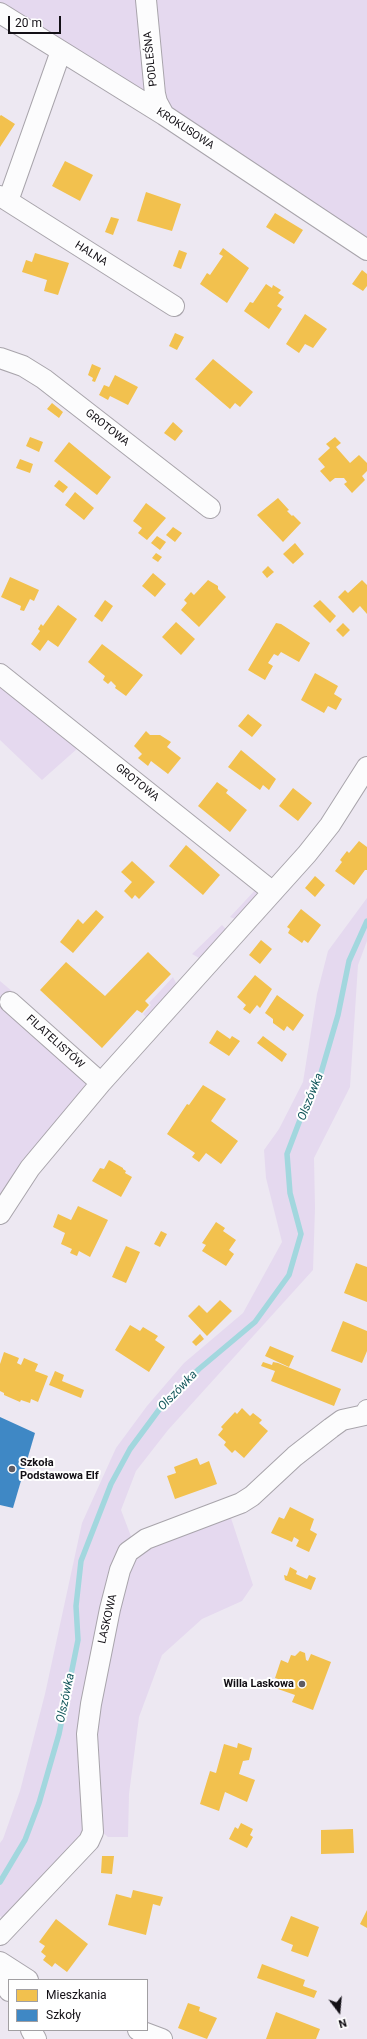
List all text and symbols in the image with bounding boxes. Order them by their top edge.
scale bar [10,8,63,34]
text: 20 m [15,16,42,30]
street label: PODLEŚNA [142,31,160,87]
street label: KROKUSOWA [154,105,216,153]
street label: HALNA [72,239,110,269]
street label: GROTOWA [82,407,132,449]
street label: GROTOWA [112,761,162,805]
street label: FILATELISTÓW [23,1012,87,1072]
water label: Olszówka [295,1071,327,1123]
water label: Olszówka [155,1368,201,1414]
place label: Szkoła Podstawowa Elf [20,1456,99,1482]
marker: Szkoła Podstawowa Elf [7,1464,17,1474]
street label: LASKOWA [96,1593,120,1645]
water label: Olszówka [54,1672,78,1724]
place label: Willa Laskowa [223,1677,294,1691]
marker: Willa Laskowa [297,1679,307,1689]
legend [8,1979,148,2031]
text: Mieszkania [46,1988,107,2002]
north arrow [319,1991,359,2031]
text: Szkoły [46,2008,81,2022]
text: N [337,2016,348,2030]

